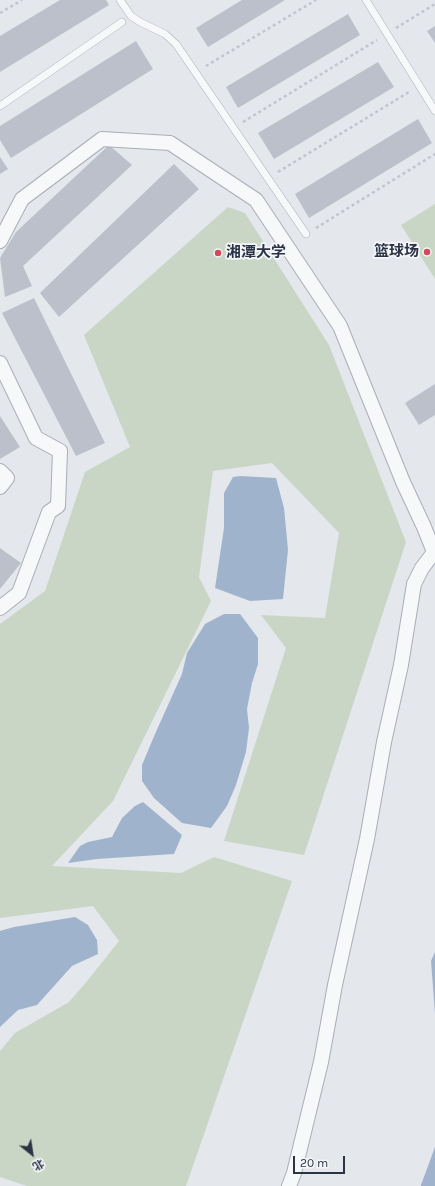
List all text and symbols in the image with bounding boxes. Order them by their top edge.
place label: 篮球场 [374,243,419,261]
place label: 湘潭大学 [226,244,286,262]
marker: 篮球场 [422,247,432,257]
marker: 湘潭大学 [213,248,223,258]
north arrow [12,1134,52,1174]
scale bar [295,1148,347,1174]
text: 北 [30,1156,46,1173]
text: 20 m [300,1156,328,1170]

